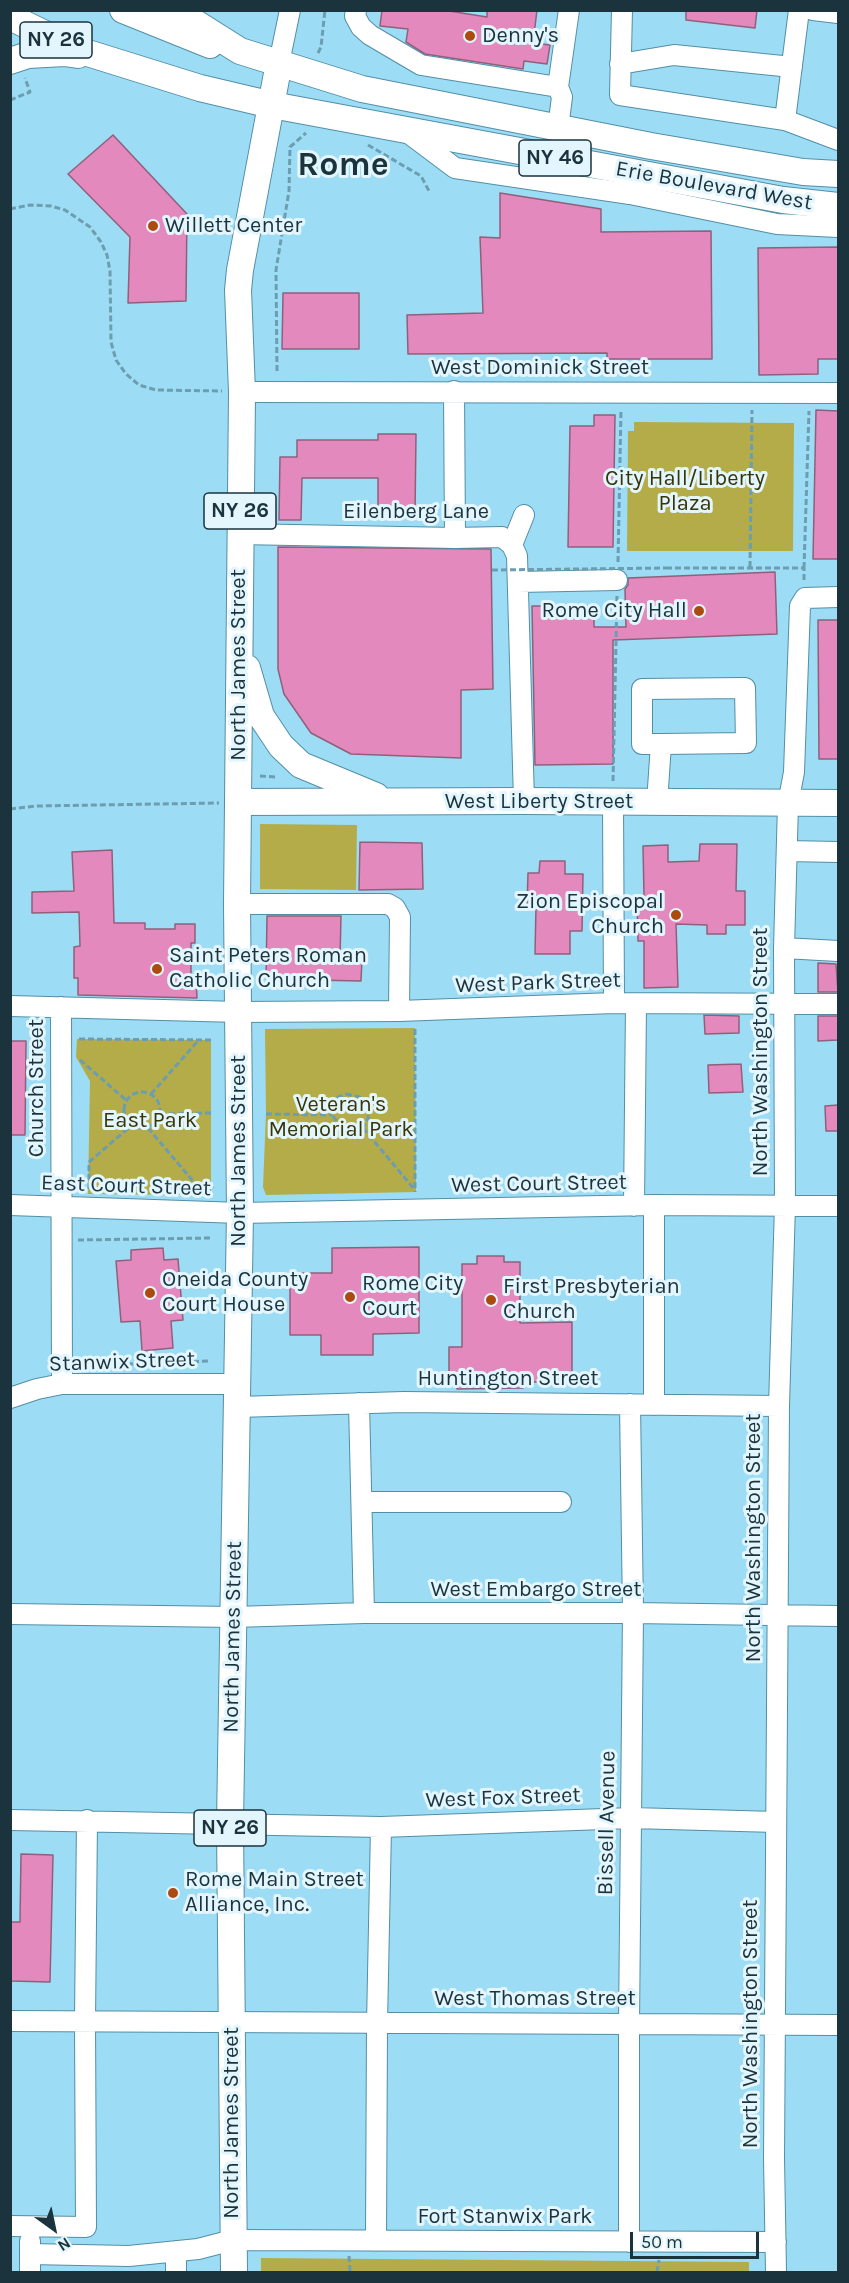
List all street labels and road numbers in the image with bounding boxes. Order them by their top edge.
road number: NY 26 [20,22,92,58]
road number: NY 46 [519,140,591,176]
street label: Erie Boulevard West [614,156,814,216]
street label: West Dominick Street [431,355,649,381]
road number: NY 26 [204,493,276,529]
street label: Eilenberg Lane [343,499,489,525]
street label: North James Street [226,569,252,761]
street label: West Liberty Street [445,789,633,815]
street label: North Washington Street [748,927,774,1177]
street label: West Park Street [455,967,621,999]
street label: Church Street [24,1019,50,1157]
street label: North James Street [226,1055,252,1247]
street label: West Court Street [451,1169,627,1199]
street label: East Court Street [40,1170,212,1202]
street label: Stanwix Street [48,1346,196,1378]
street label: Huntington Street [417,1366,599,1392]
street label: North Washington Street [741,1413,767,1663]
street label: North James Street [218,1541,248,1733]
street label: West Embargo Street [430,1577,642,1603]
street label: Bissell Avenue [593,1750,621,1896]
street label: West Fox Street [425,1782,581,1814]
road number: NY 26 [194,1810,266,1846]
street label: North Washington Street [738,1899,764,2149]
street label: West Thomas Street [434,1986,636,2012]
street label: North James Street [219,2027,245,2219]
street label: Fort Stanwix Park [418,2204,592,2230]

